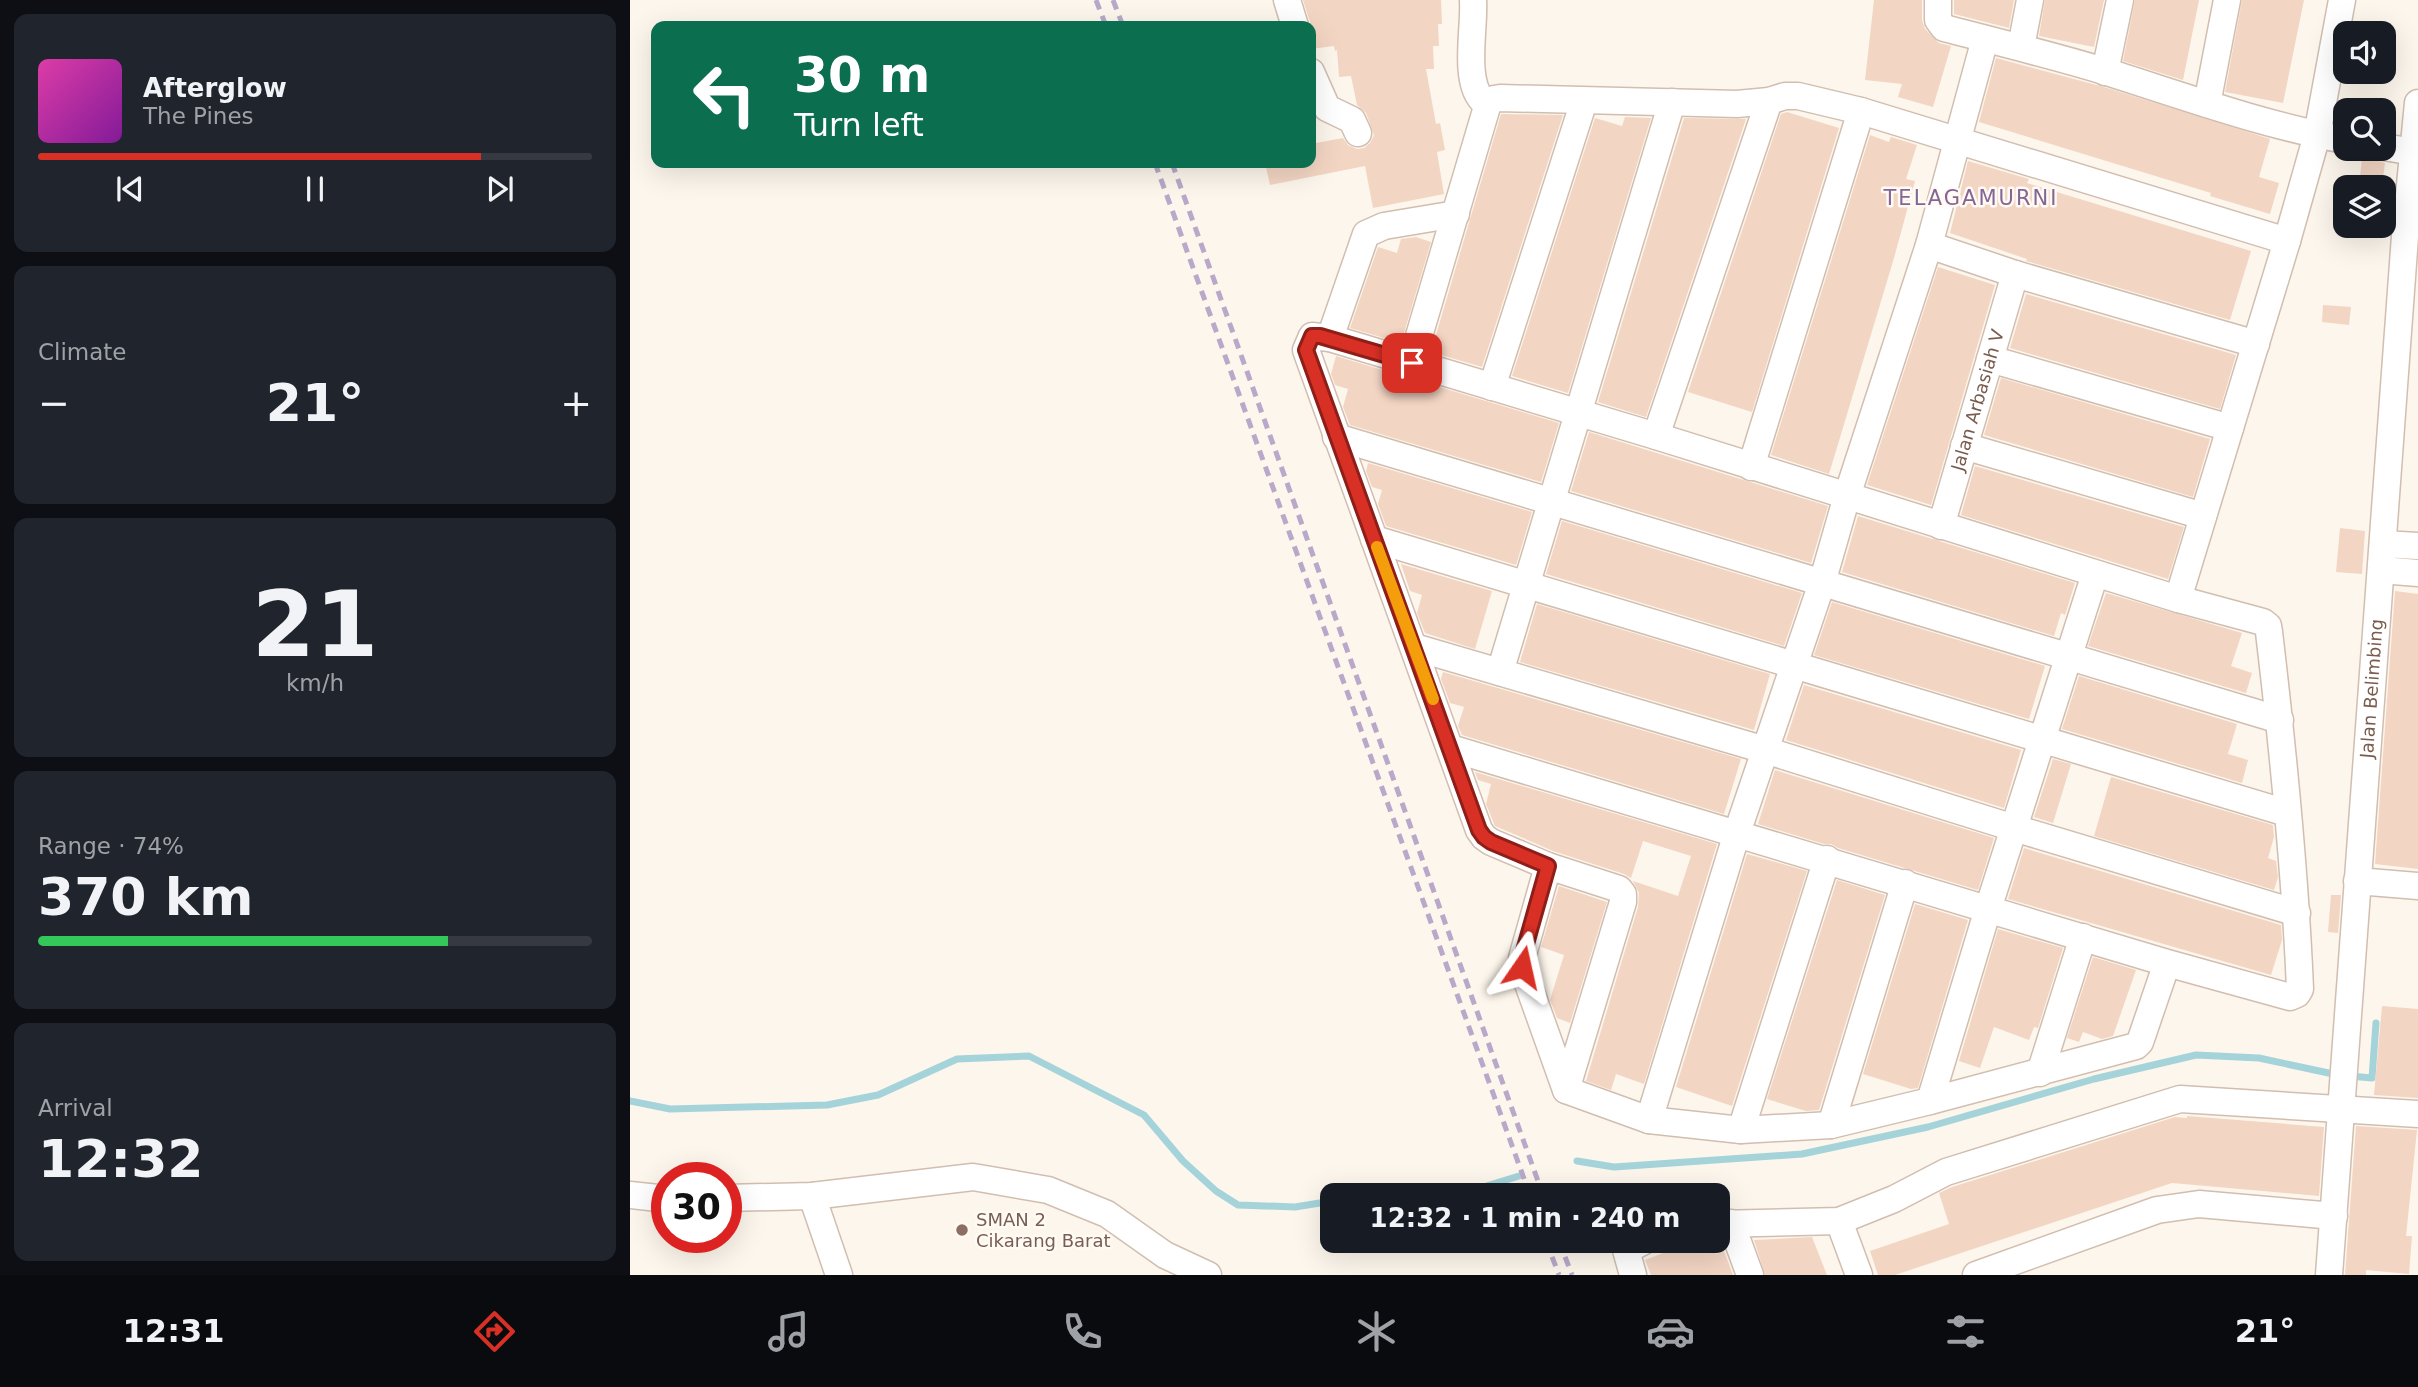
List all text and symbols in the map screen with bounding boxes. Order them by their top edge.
map controls [2333,21,2396,238]
button: sound [2333,21,2396,84]
text: 30 m [794,47,930,104]
icon: left [679,49,770,140]
text: Afterglow [143,73,287,103]
button: search [2333,98,2396,161]
text: The Pines [143,103,254,129]
text: Turn left [794,106,924,144]
icon: previous [111,170,149,208]
icon: pause [296,170,334,208]
icon: next [481,170,519,208]
button: layers [2333,175,2396,238]
district label: TELAGAMURNI [1883,186,2058,210]
street label: Jalan Arbasiah V [1946,326,2008,474]
pin [1382,333,1442,393]
text: Climate [38,339,127,365]
icon: arrive [1393,344,1431,382]
text: 21° [266,373,364,433]
text: − [38,381,70,425]
text: + [560,381,592,425]
text: 21 [252,572,378,677]
street label: Jalan Belimbing [2356,618,2387,760]
text: km/h [286,670,344,696]
text: Range · 74% [38,833,184,859]
text: 370 km [38,867,253,927]
position arrow [1485,930,1559,1004]
text: Arrival [38,1095,113,1121]
text: 12:32 [38,1129,204,1189]
speed limit sign: 30 [651,1162,742,1253]
text: 12:32 · 1 min · 240 m [1370,1203,1680,1233]
place label: SMAN 2 Cikarang Barat [976,1209,1111,1251]
marker: SMAN 2 Cikarang Barat [954,1222,970,1238]
icon: directions [470,1307,519,1356]
icon: music [764,1307,813,1356]
icon: phone [1058,1307,1107,1356]
icon: climate [1352,1307,1401,1356]
icon: car [1646,1307,1695,1356]
icon: filters [1941,1307,1990,1356]
text: 12:31 [123,1312,224,1350]
text: 21° [2235,1312,2295,1350]

